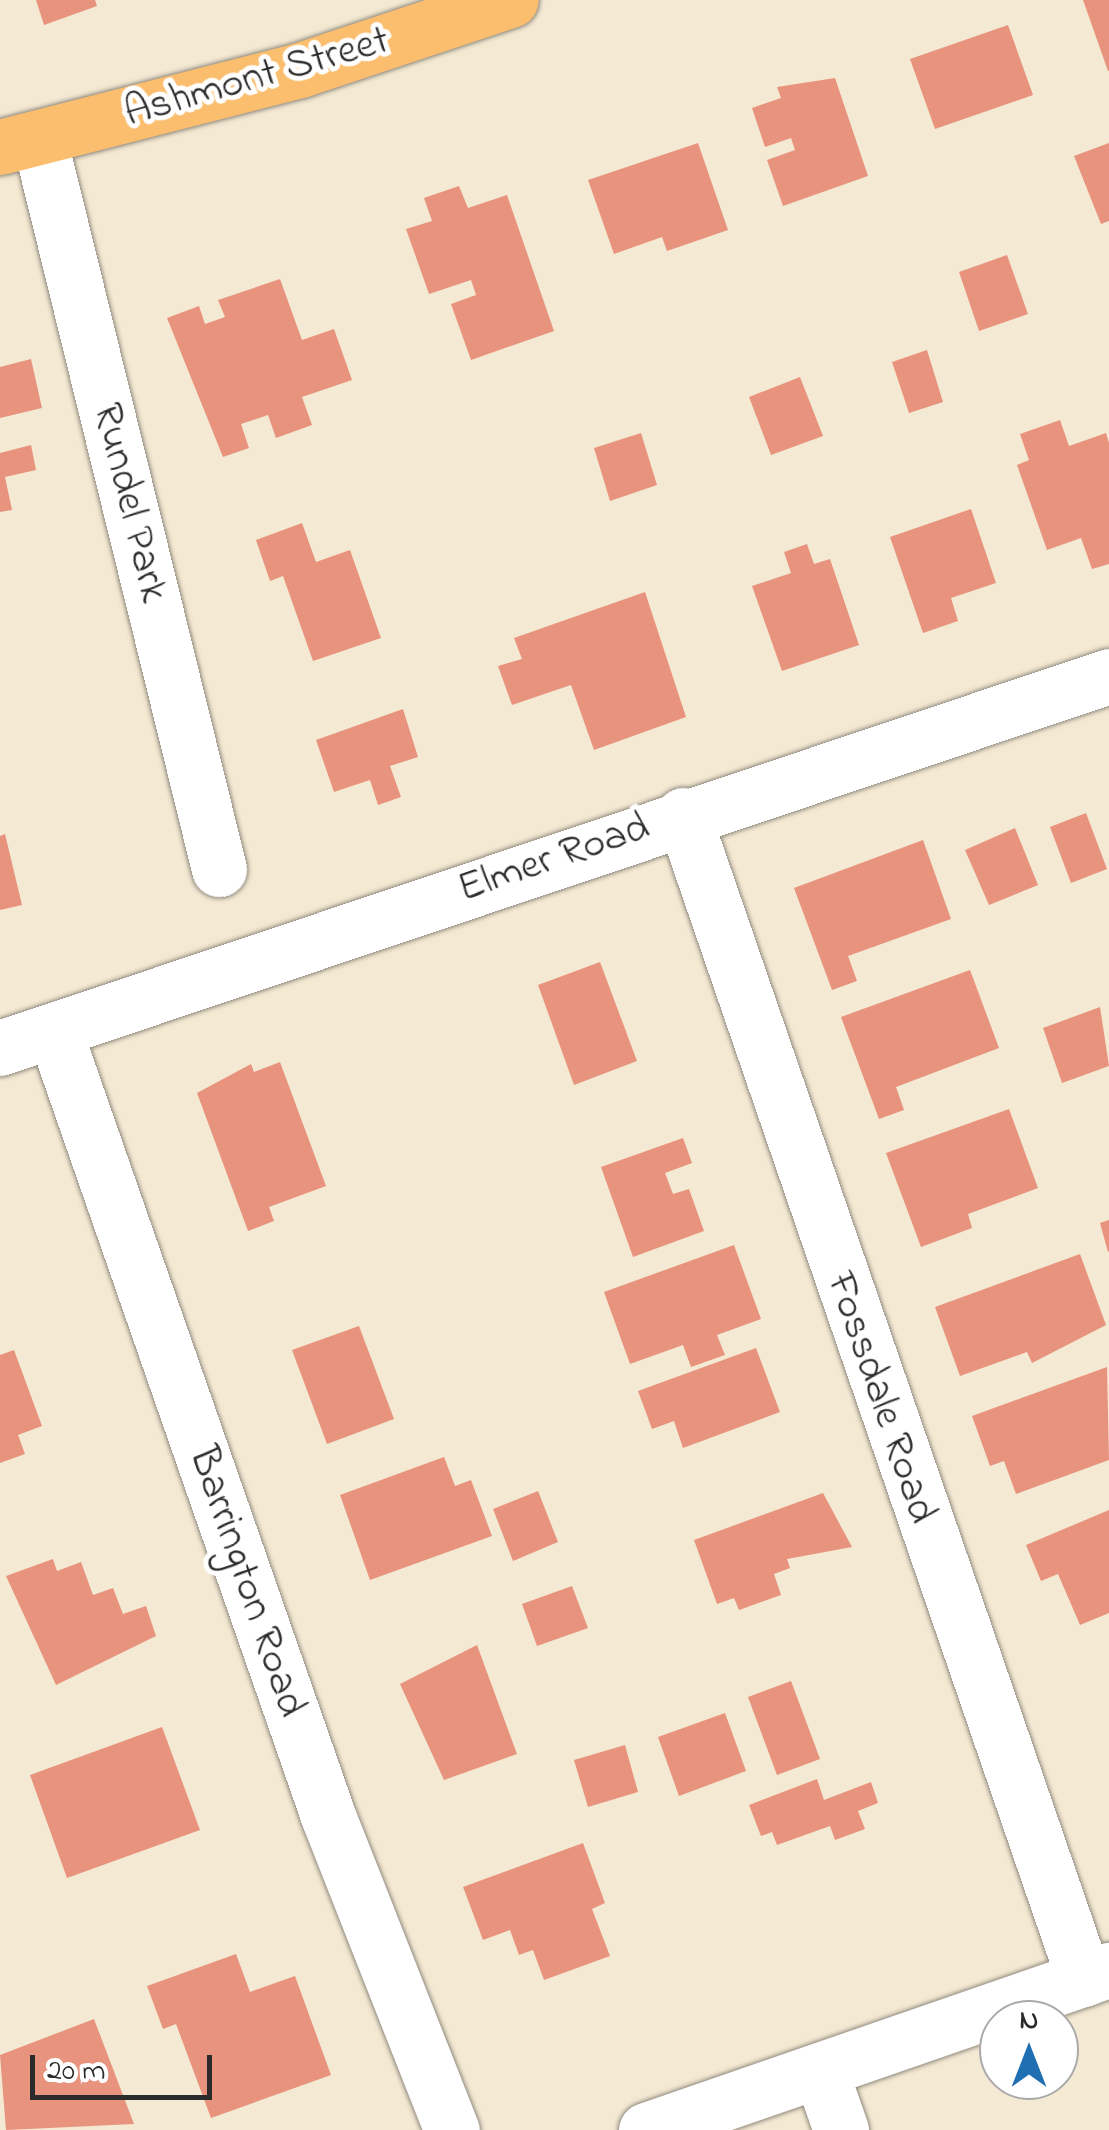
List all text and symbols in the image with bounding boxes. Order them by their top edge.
street label: Ashmont Street [119,16,395,140]
street label: Rundel Park [80,398,178,608]
street label: Elmer Road [452,803,656,915]
street label: Fossdale Road [814,1266,946,1530]
street label: Barrington Road [176,1440,316,1724]
north arrow [979,2000,1079,2100]
text: N [1020,2001,1038,2042]
scale bar [35,2035,218,2097]
text: 20 m [47,2050,106,2094]

